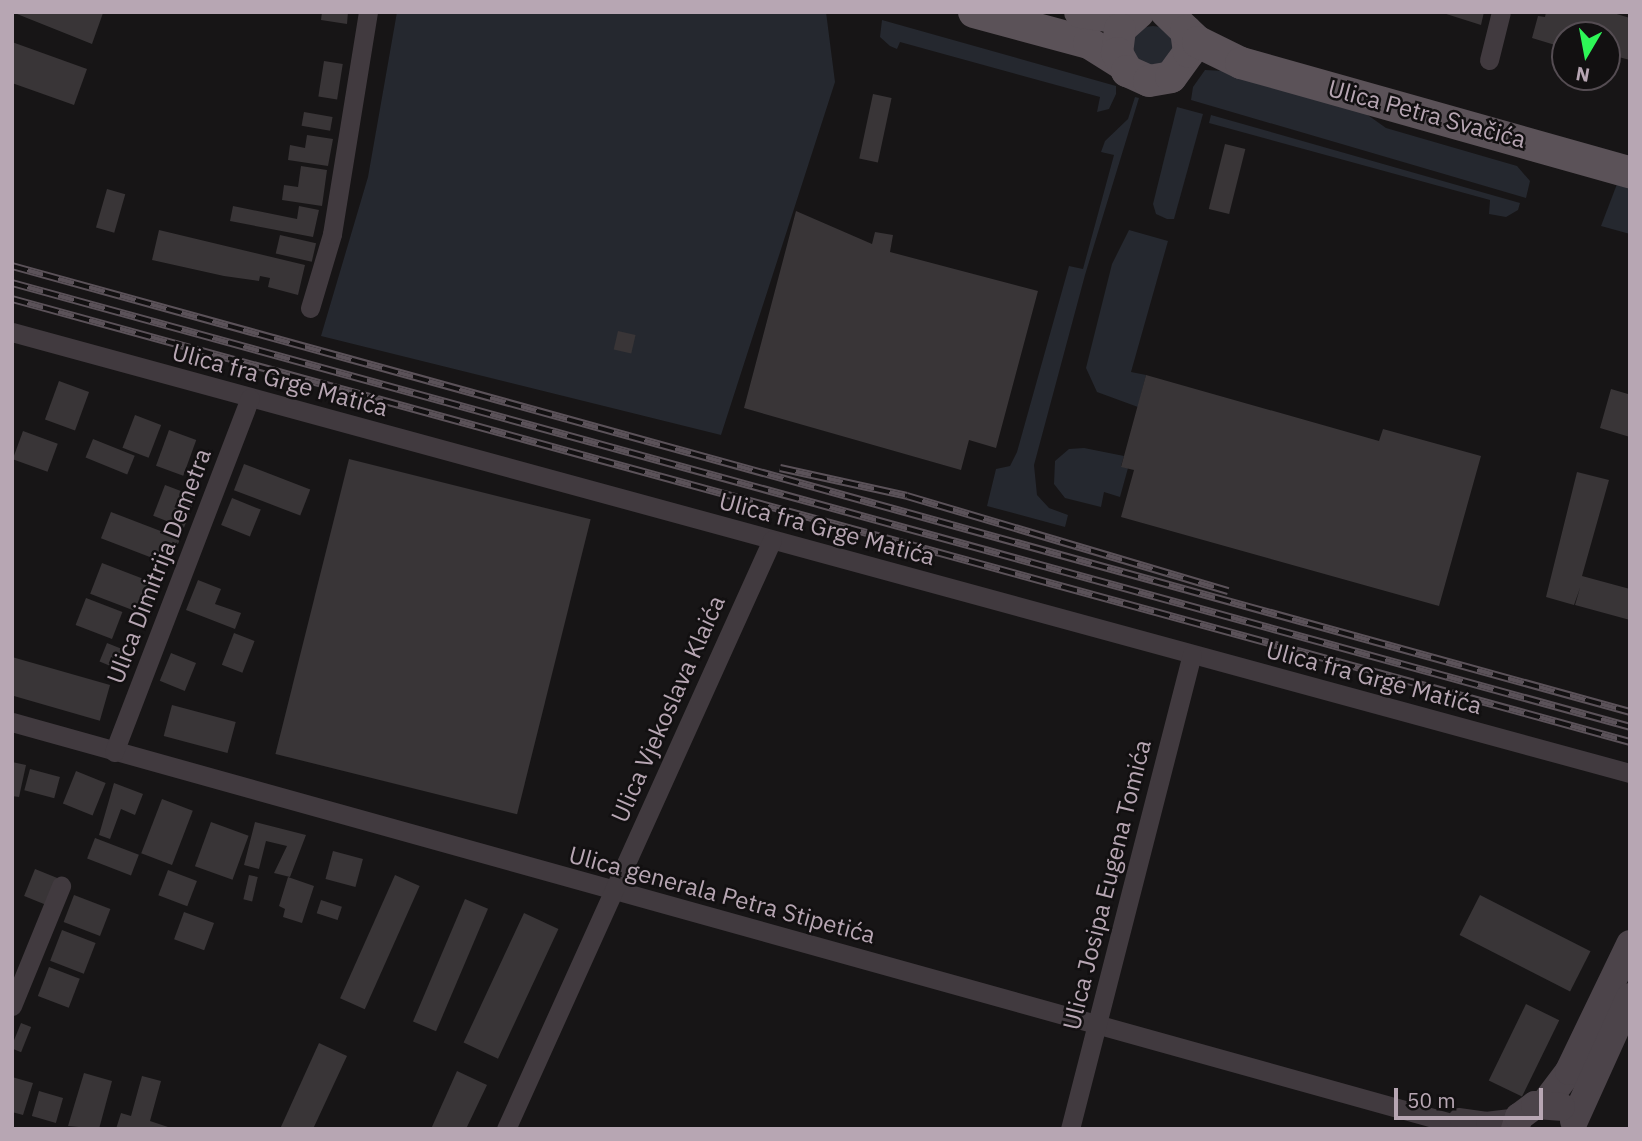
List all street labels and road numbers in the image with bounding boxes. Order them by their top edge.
street label: Ulica Petra Svačića [1325,74,1529,154]
street label: Ulica fra Grge Matića [169,337,391,423]
street label: Ulica Dimitrija Demetra [101,444,217,688]
street label: Ulica fra Grge Matića [716,486,938,572]
street label: Ulica Vjekoslava Klaića [605,591,731,827]
street label: Ulica fra Grge Matića [1263,635,1485,721]
street label: Ulica Josipa Eugena Tomića [1057,737,1157,1033]
street label: Ulica generala Petra Stipetića [566,840,878,950]

